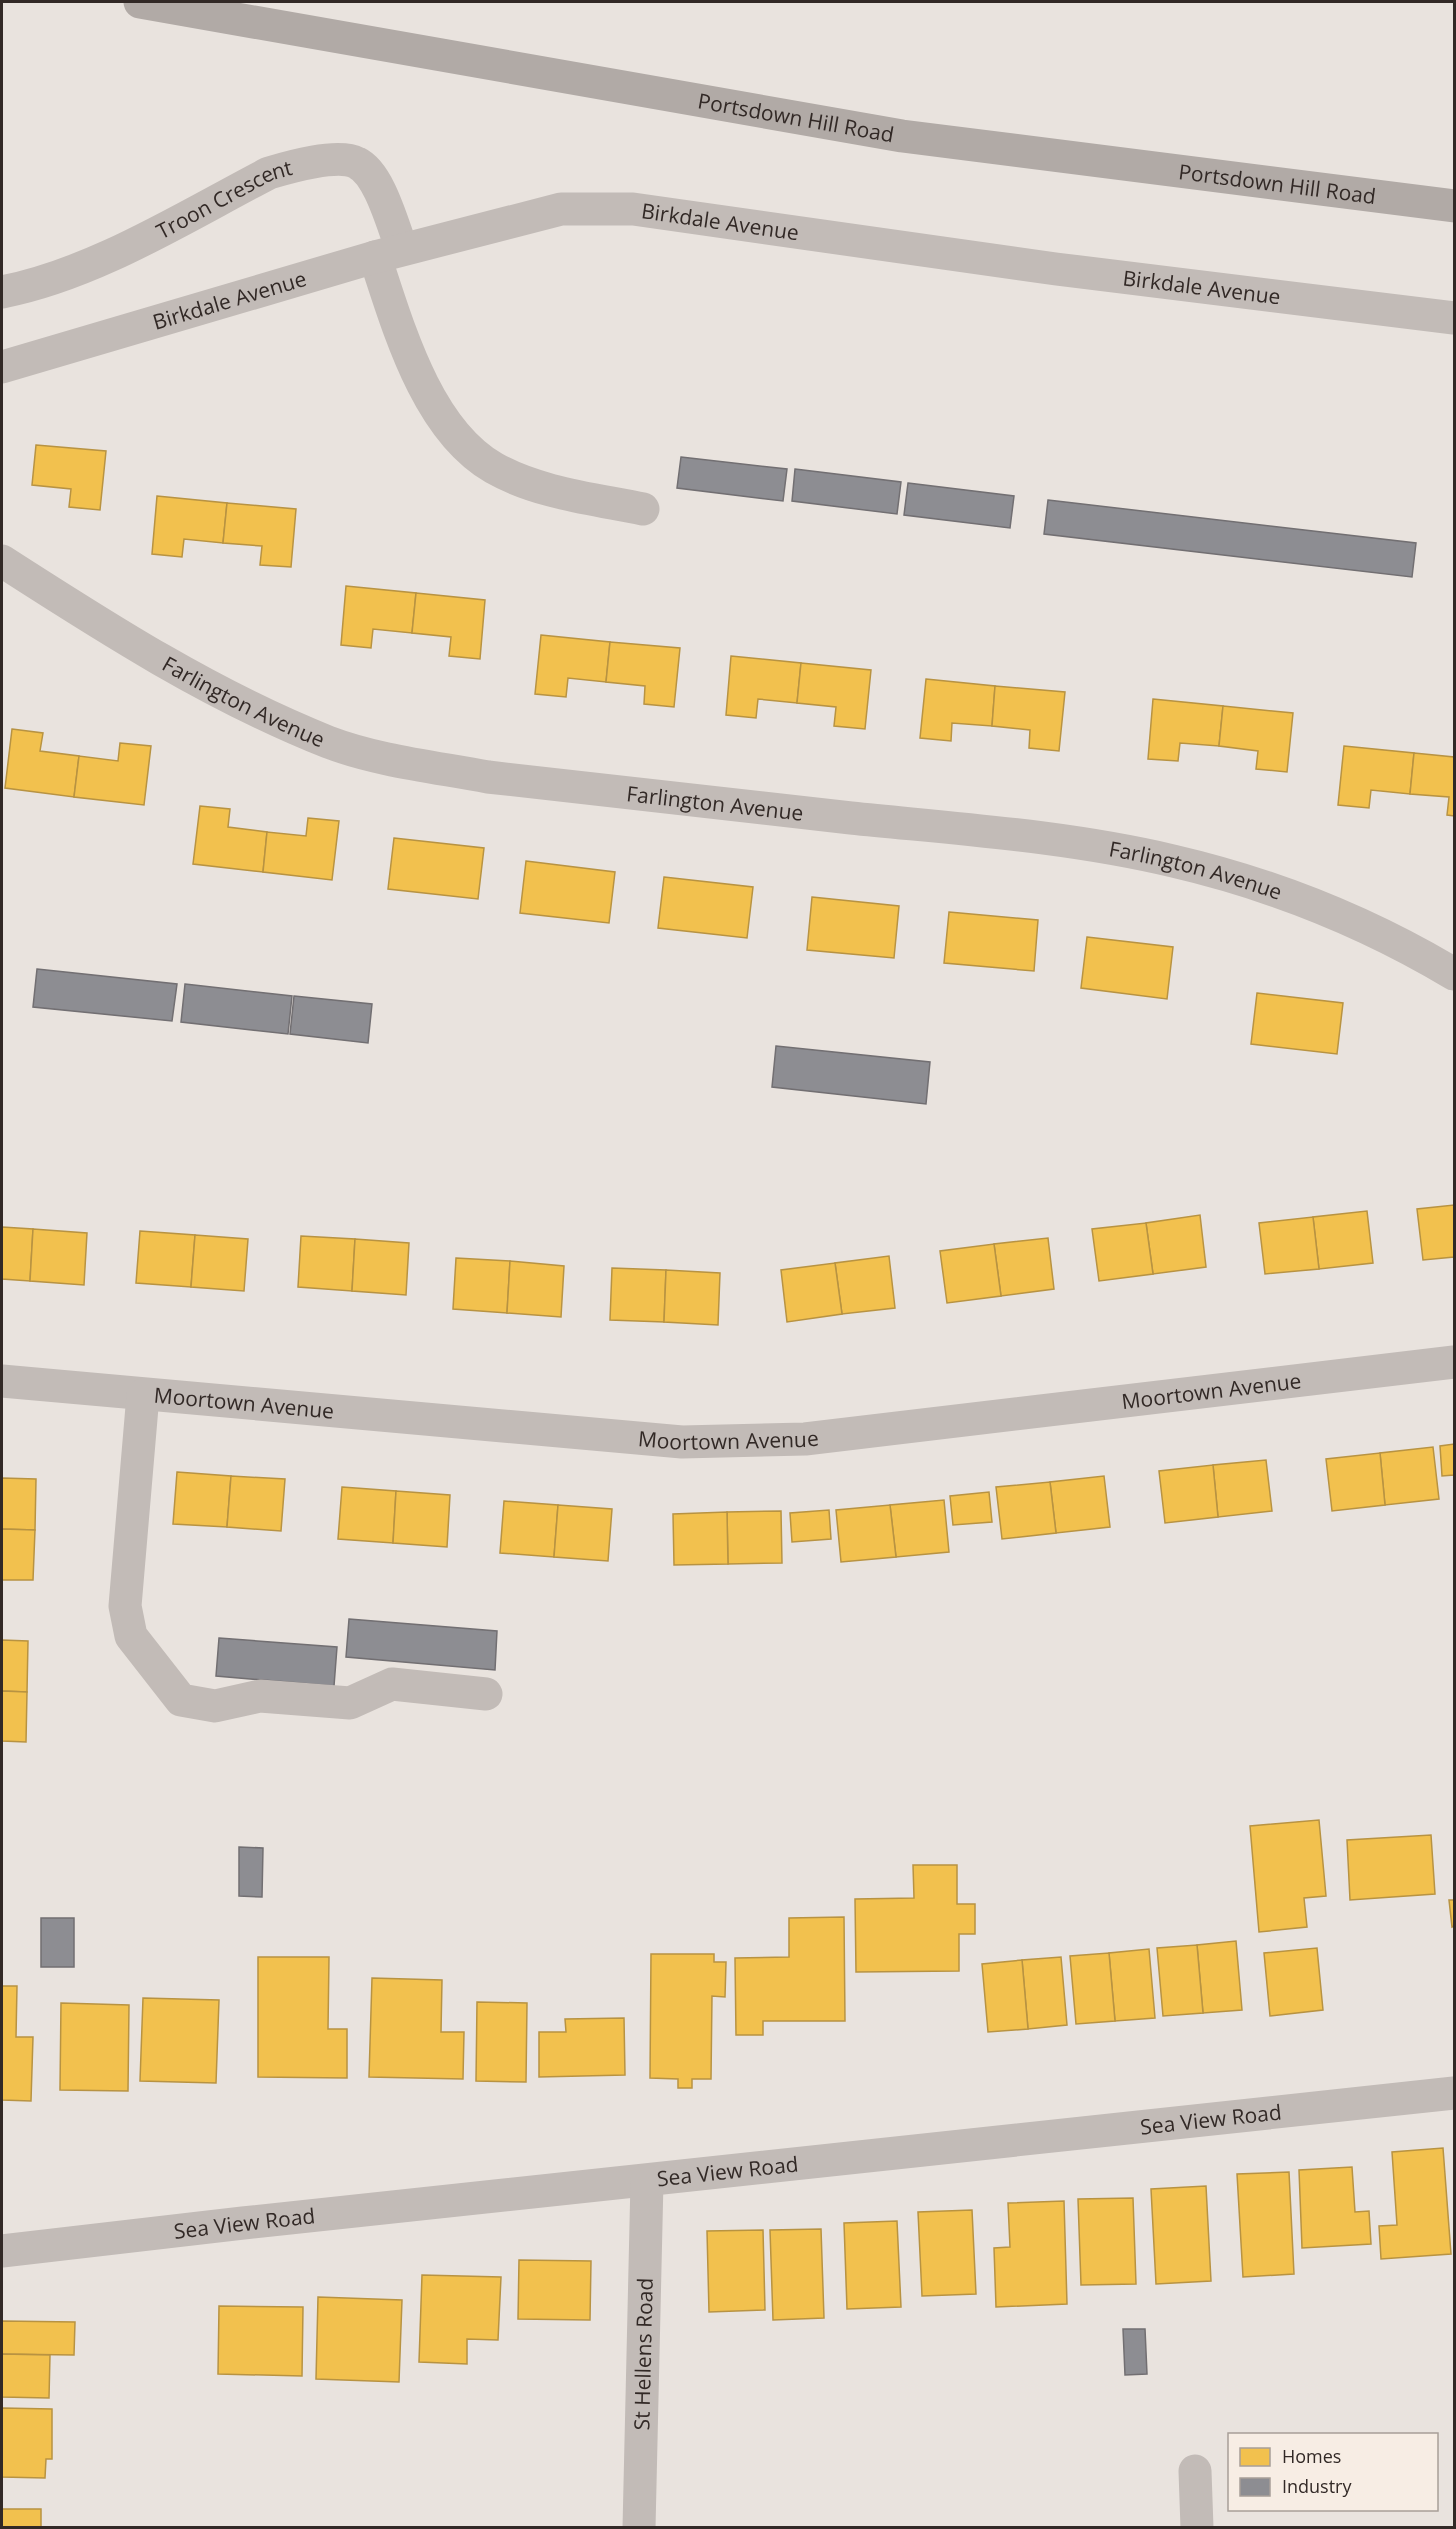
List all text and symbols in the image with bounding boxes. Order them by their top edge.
street label: Portsdown Hill Road [696,86,896,148]
street label: Troon Crescent [151,153,295,245]
street label: Portsdown Hill Road [1177,157,1378,210]
street label: Birkdale Avenue [640,196,801,246]
street label: Birkdale Avenue [1121,263,1282,311]
street label: Birkdale Avenue [149,264,309,336]
street label: Farlington Avenue [158,650,329,753]
street label: Farlington Avenue [625,779,805,827]
street label: Farlington Avenue [1107,834,1286,906]
street label: Moortown Avenue [1120,1366,1303,1415]
street label: Moortown Avenue [153,1381,335,1425]
street label: Moortown Avenue [637,1423,820,1456]
street label: Sea View Road [1139,2098,1283,2141]
street label: Sea View Road [656,2149,800,2192]
street label: Sea View Road [172,2201,316,2245]
street label: St Hellens Road [627,2277,659,2431]
legend [1228,2433,1438,2511]
text: Homes [1282,2444,1341,2468]
text: Industry [1282,2474,1352,2498]

